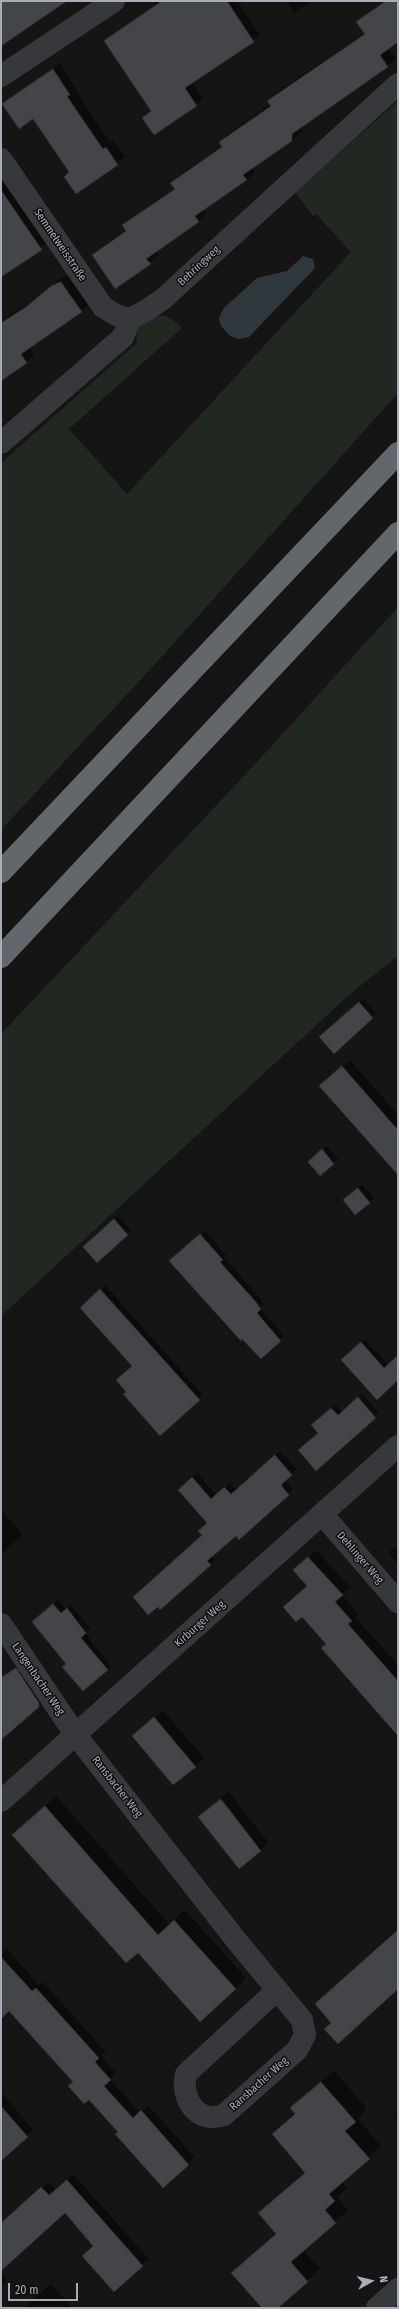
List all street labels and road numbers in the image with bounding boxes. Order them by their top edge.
street label: Semmelweisstraße [31,206,89,284]
street label: Behringweg [175,243,223,289]
street label: Dehlinger Weg [334,1529,386,1587]
street label: Kirburger Weg [172,1598,228,1650]
street label: Langenbacher Weg [9,1640,67,1718]
street label: Ransbacher Weg [89,1754,145,1820]
street label: Ransbacher Weg [227,2054,291,2114]

